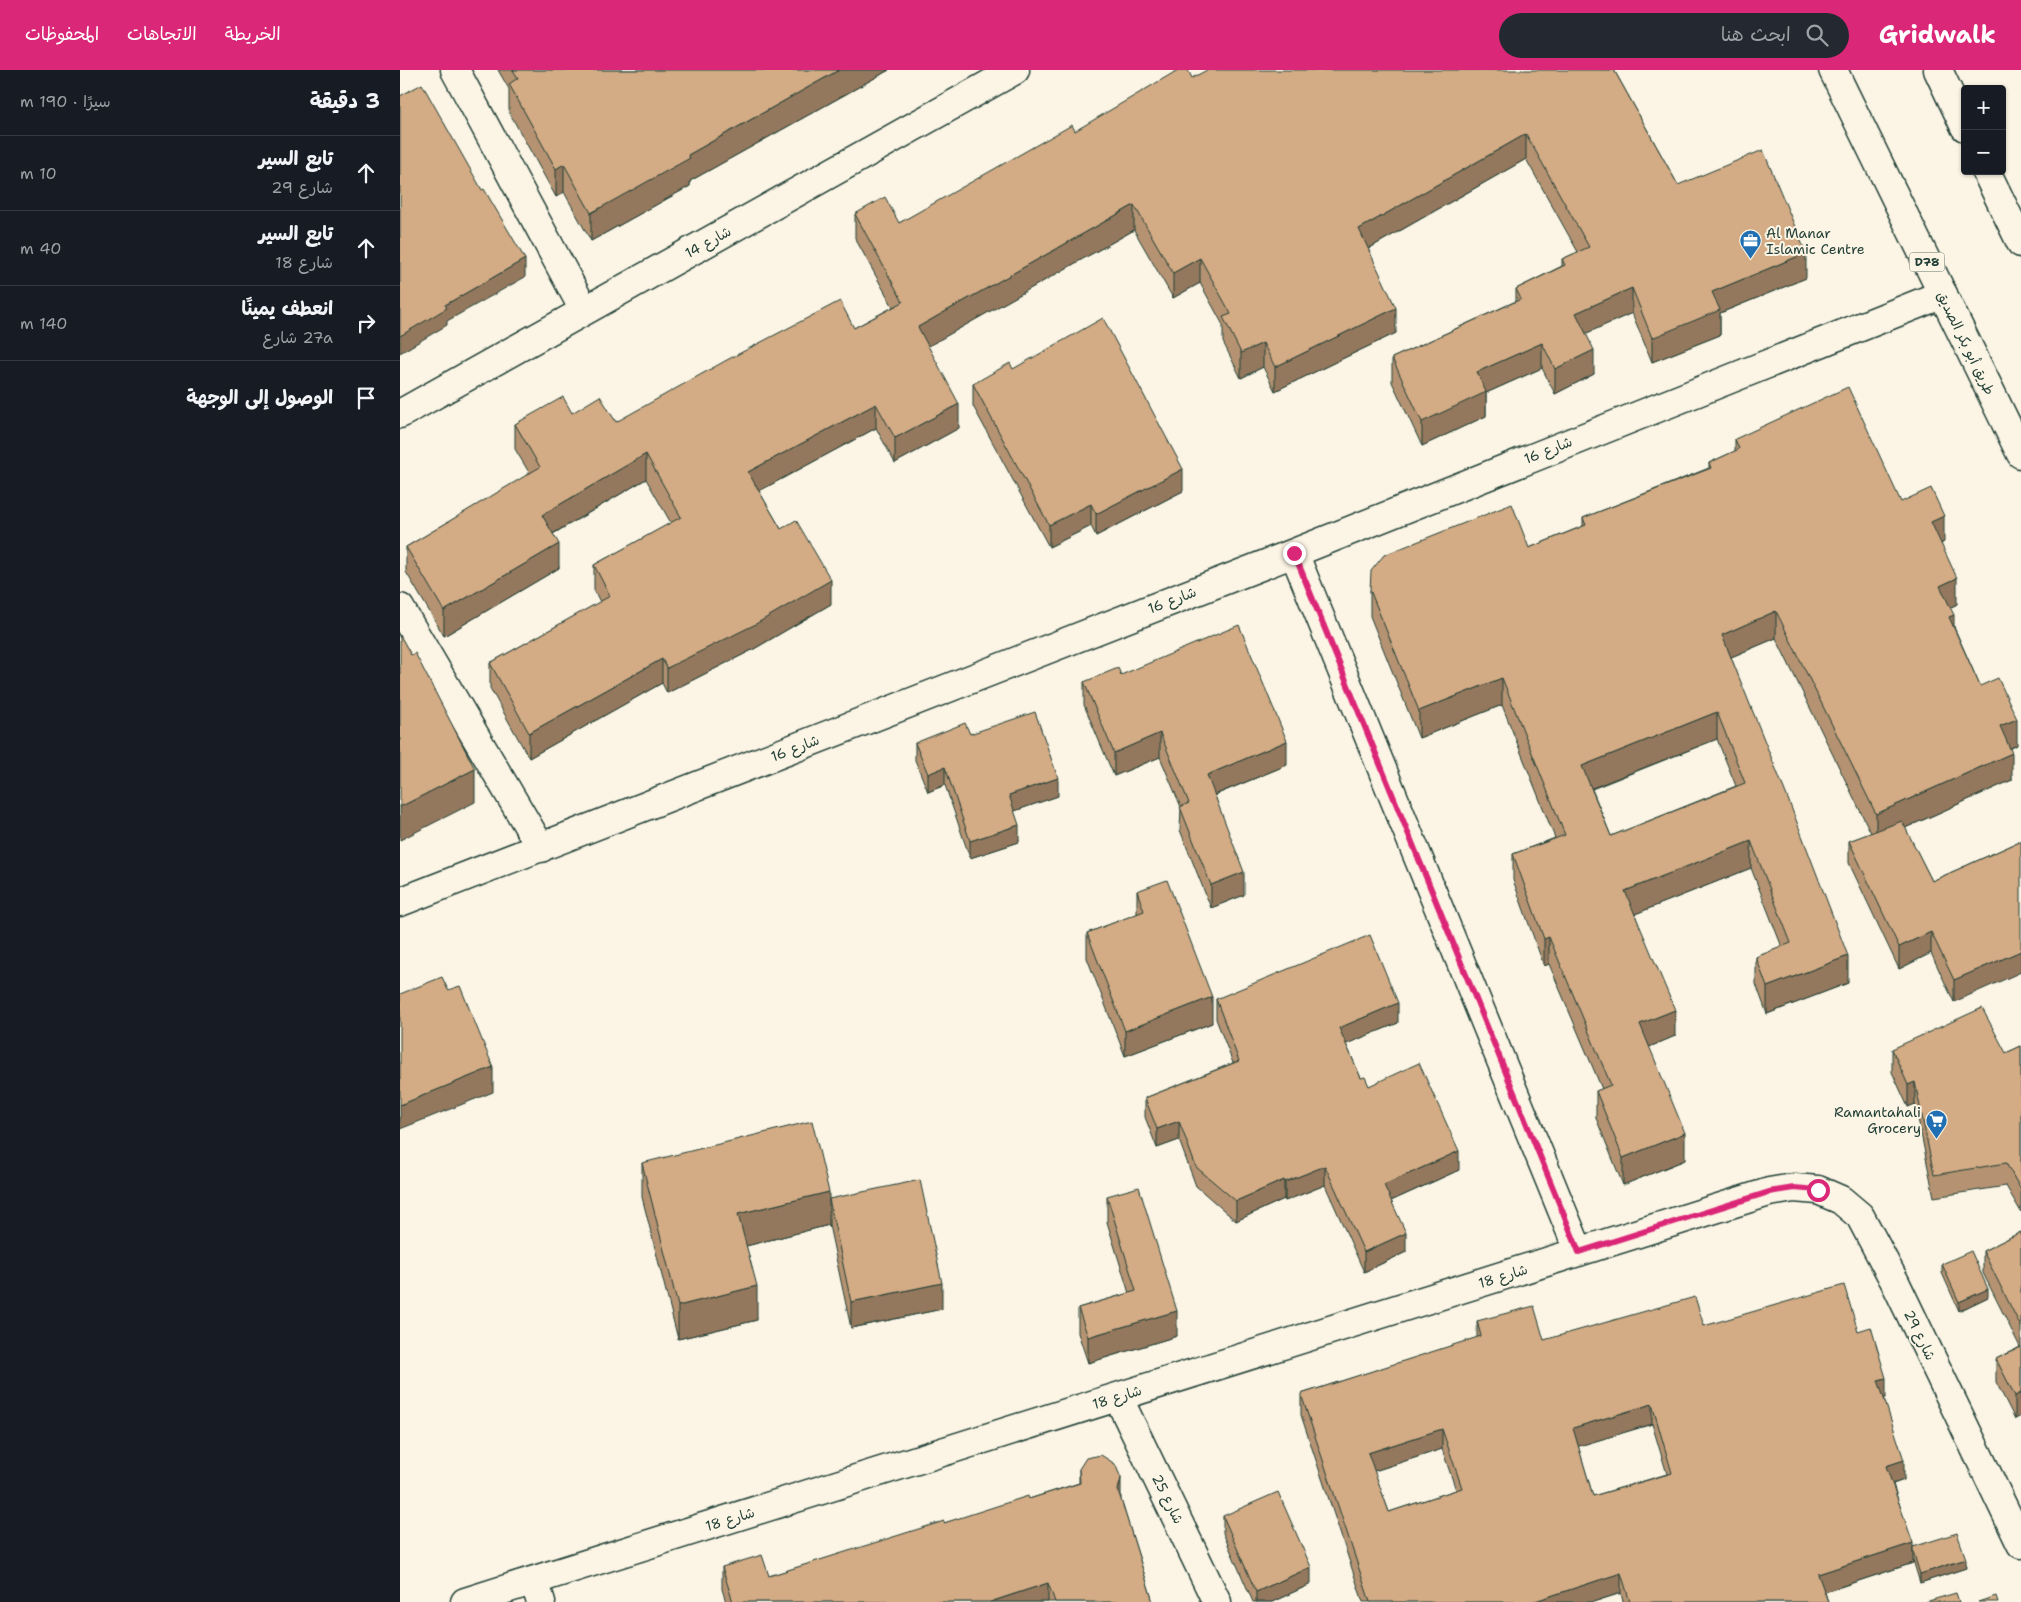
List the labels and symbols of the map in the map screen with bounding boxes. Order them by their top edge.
street label: شارع 14 [682,222,735,263]
place label: Al Manar Islamic Centre [1766,224,1865,258]
office icon: Al Manar Islamic Centre [1738,229,1762,260]
road number: D78 [1910,252,1944,272]
street label: طريق أبو بكر الصديق [1933,288,1999,398]
street label: شارع 16 [1521,432,1575,469]
route end [1283,542,1306,565]
street label: شارع 16 [1145,583,1199,618]
street label: شارع 16 [768,731,822,766]
place label: Ramantahali Grocery [1834,1103,1921,1137]
supermarket icon: Ramantahali Grocery [1925,1108,1949,1139]
route start [1807,1179,1830,1202]
street label: شارع 18 [1476,1260,1530,1293]
street label: شارع 29 [1899,1307,1940,1364]
street label: شارع 18 [1090,1381,1144,1414]
street label: شارع 25 [1147,1471,1188,1527]
street label: شارع 18 [703,1503,757,1536]

